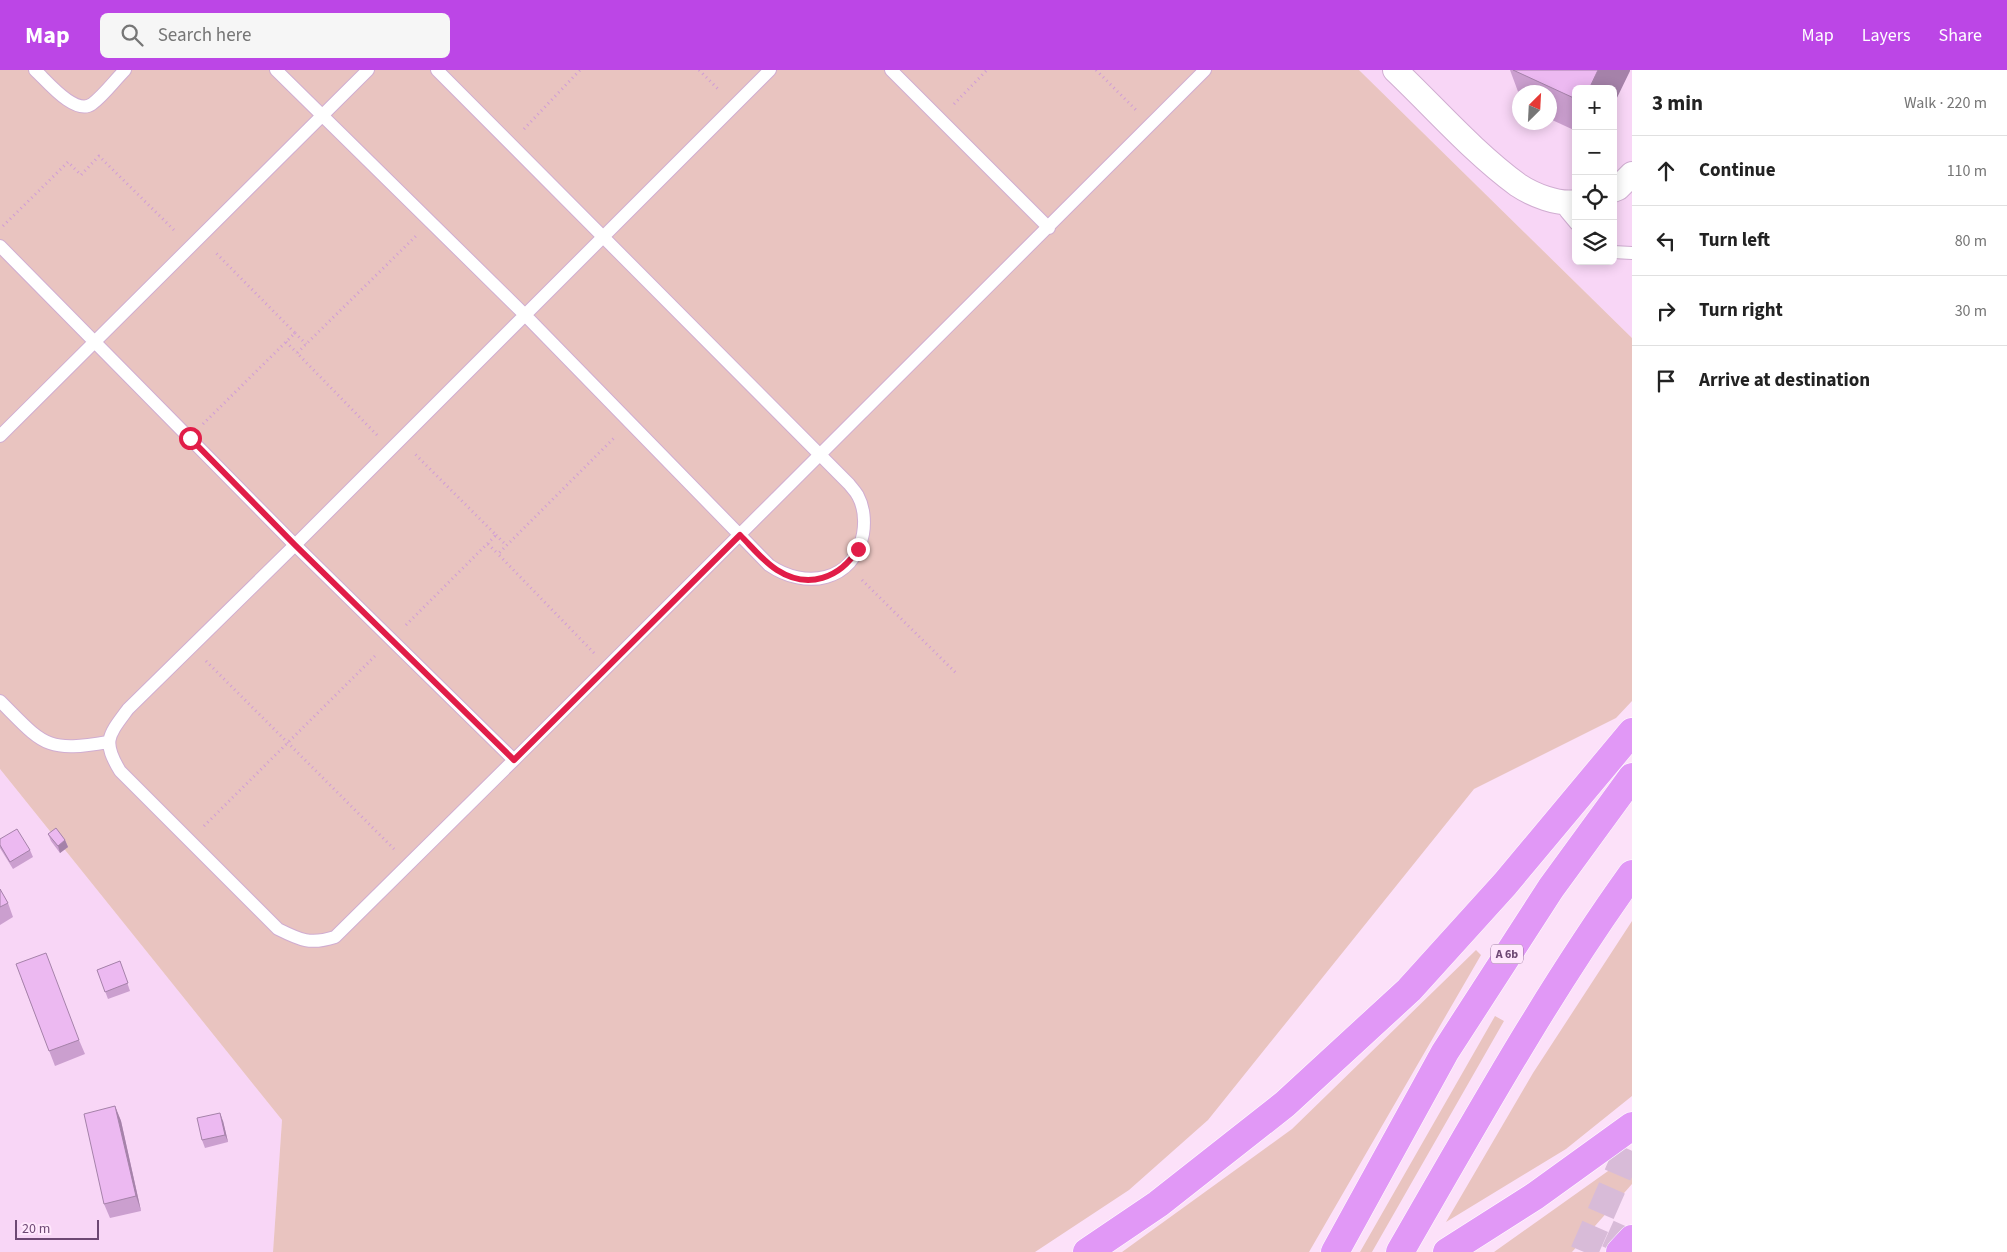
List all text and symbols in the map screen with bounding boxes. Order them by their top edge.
search box [100,13,450,58]
text: Map [25,18,70,53]
icon: search [118,21,146,49]
text: Search here [158,22,251,49]
text: Map [1802,23,1834,48]
text: Layers [1862,23,1911,48]
text: Share [1939,23,1982,48]
north arrow [1512,85,1557,130]
map controls [1572,85,1617,265]
button: + [1572,85,1617,130]
text: 3 min [1652,88,1703,118]
text: Walk · 220 m [1904,92,1987,114]
button: − [1572,130,1617,175]
icon: ahead [1652,157,1680,185]
text: Continue [1699,157,1776,184]
text: 110 m [1947,160,1987,182]
button: locate [1572,175,1617,220]
button: layers [1572,220,1617,265]
icon: left [1652,227,1680,255]
text: Turn left [1699,227,1770,254]
text: 80 m [1955,230,1987,252]
icon: right [1652,297,1680,325]
text: Turn right [1699,297,1783,324]
text: 30 m [1955,300,1987,322]
icon: arrive [1652,367,1680,395]
text: Arrive at destination [1699,367,1870,394]
route start [179,427,202,450]
route end [847,538,870,561]
road number: A 6b [1491,944,1523,964]
scale bar [15,1217,99,1240]
text: 20 m [22,1219,50,1239]

